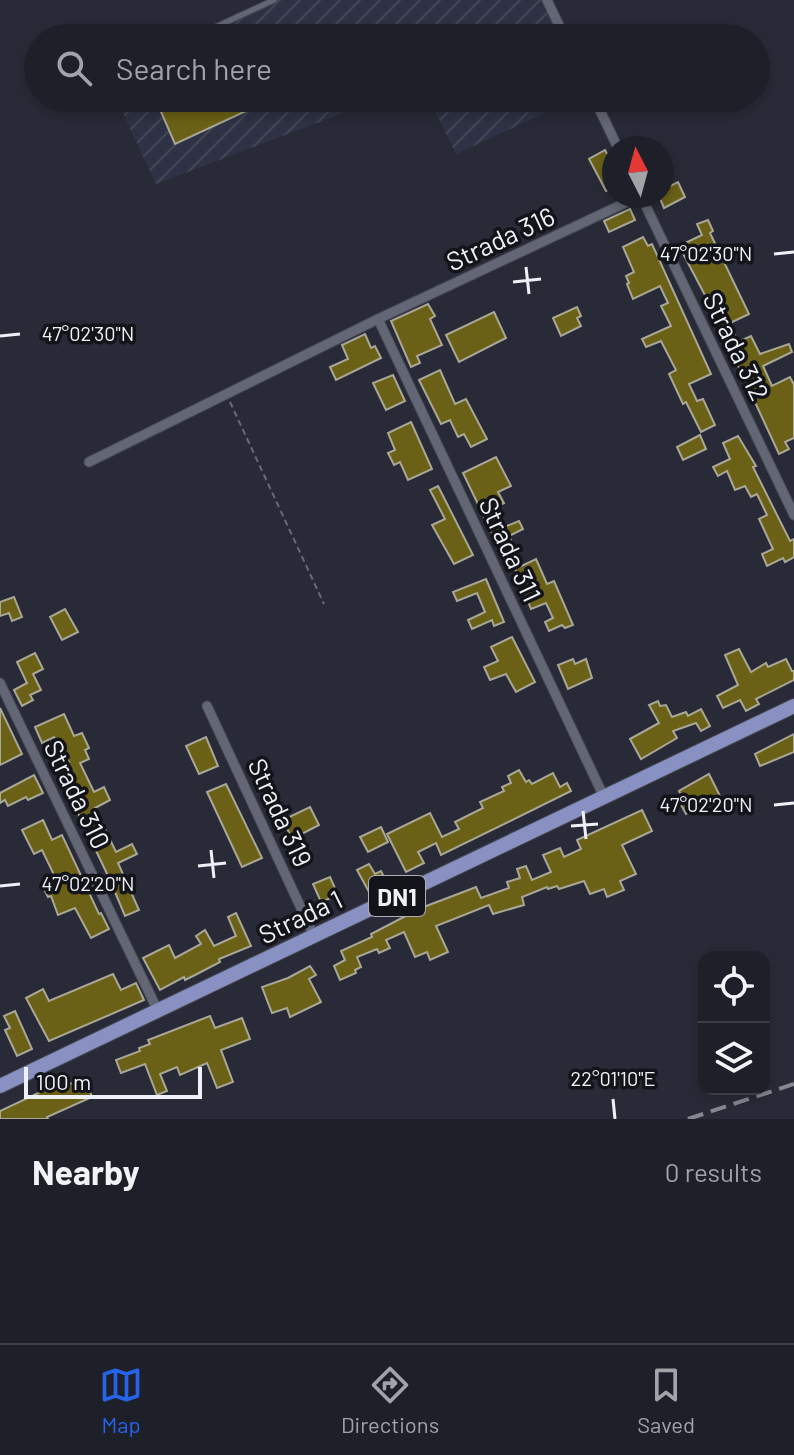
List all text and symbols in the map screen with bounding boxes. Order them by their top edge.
search box [24,24,770,112]
icon: search [52,46,96,90]
text: Search here [116,50,272,86]
north arrow [602,136,674,208]
street label: Strada 316 [441,199,559,277]
text: 47°02'30"N [660,241,752,265]
street label: Strada 312 [698,287,776,405]
text: 47°02'30"N [42,321,134,345]
street label: Strada 311 [473,492,549,606]
street label: Strada 310 [38,735,118,853]
street label: Strada 319 [242,753,320,871]
text: 47°02'20"N [660,792,752,816]
text: 47°02'20"N [42,871,134,895]
road number: DN1 [369,876,425,916]
street label: Strada 1 [253,883,347,949]
map controls [698,951,770,1095]
button: locate [698,951,770,1023]
button: layers [698,1023,770,1095]
scale bar [24,1063,202,1099]
text: 22°01'10"E [570,1066,656,1090]
text: 100 m [36,1068,91,1094]
text: Nearby [32,1151,140,1192]
text: 0 results [665,1156,762,1187]
tab: Map [99,1363,143,1437]
tab: Directions [341,1363,439,1437]
tab: Saved [637,1363,695,1437]

